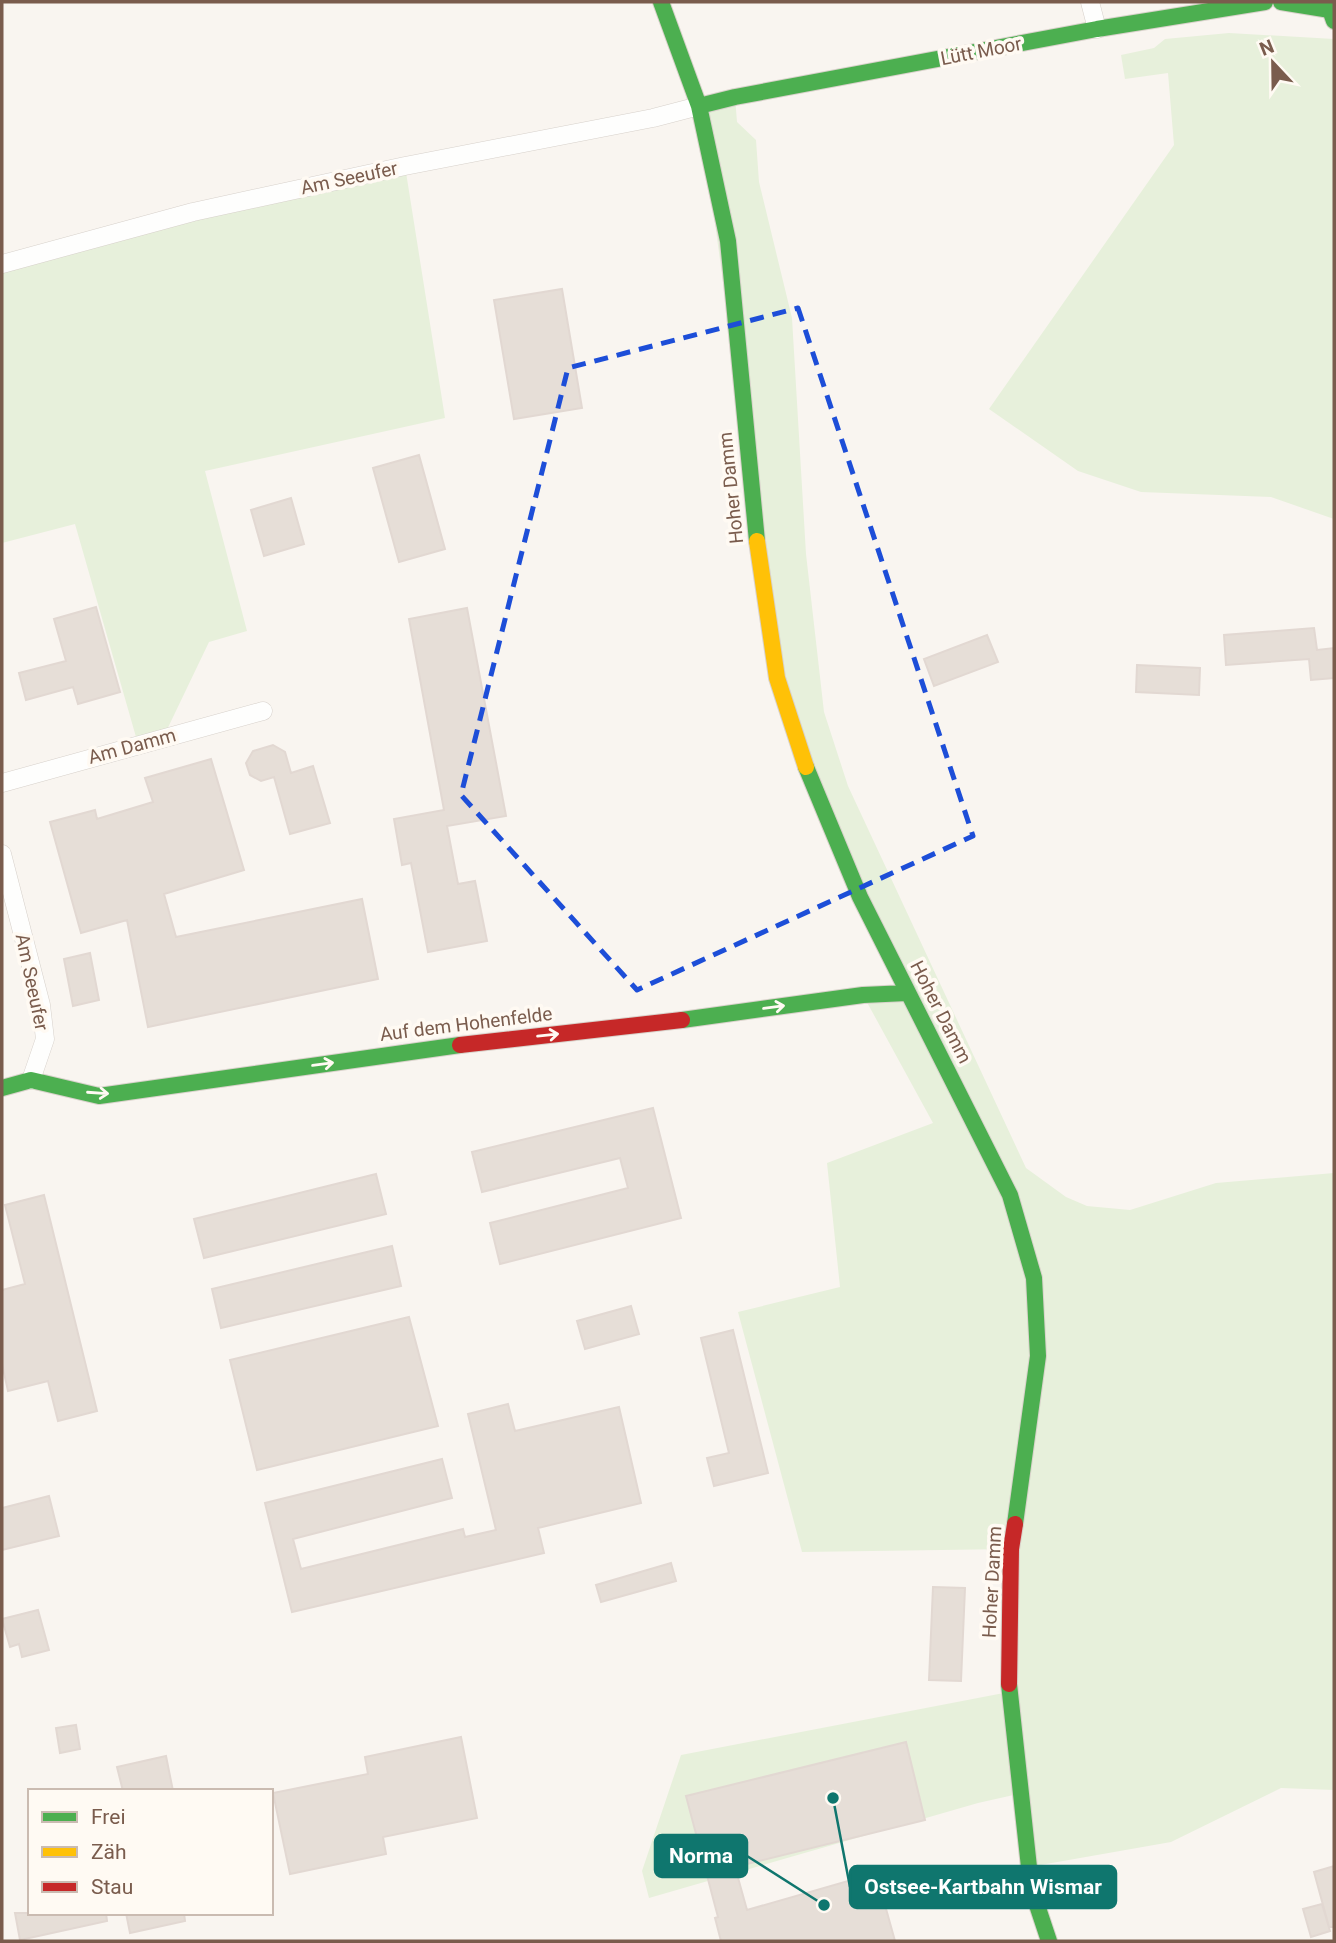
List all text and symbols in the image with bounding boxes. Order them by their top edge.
north arrow [1238,28,1308,98]
street label: Lütt Moor [938,32,1024,70]
text: N [1256,35,1277,61]
street label: Am Seeufer [298,156,400,199]
street label: Hoher Damm [714,431,748,545]
street label: Am Damm [86,723,178,769]
street label: Am Seeufer [11,931,54,1033]
street label: Hoher Damm [905,957,977,1067]
one-way arrow [762,1001,785,1014]
street label: Auf dem Hohenfelde [378,1002,554,1046]
one-way arrow [537,1029,559,1042]
one-way arrow [311,1057,334,1070]
one-way arrow [86,1087,109,1100]
street label: Hoher Damm [978,1525,1006,1639]
legend [28,1789,273,1915]
text: Frei [91,1805,126,1829]
callout: Norma [655,1835,747,1877]
text: Zäh [91,1840,127,1864]
text: Norma [669,1844,733,1868]
callout: Ostsee-Kartbahn Wismar [850,1866,1116,1908]
text: Stau [91,1875,133,1899]
text: Ostsee-Kartbahn Wismar [864,1875,1102,1899]

